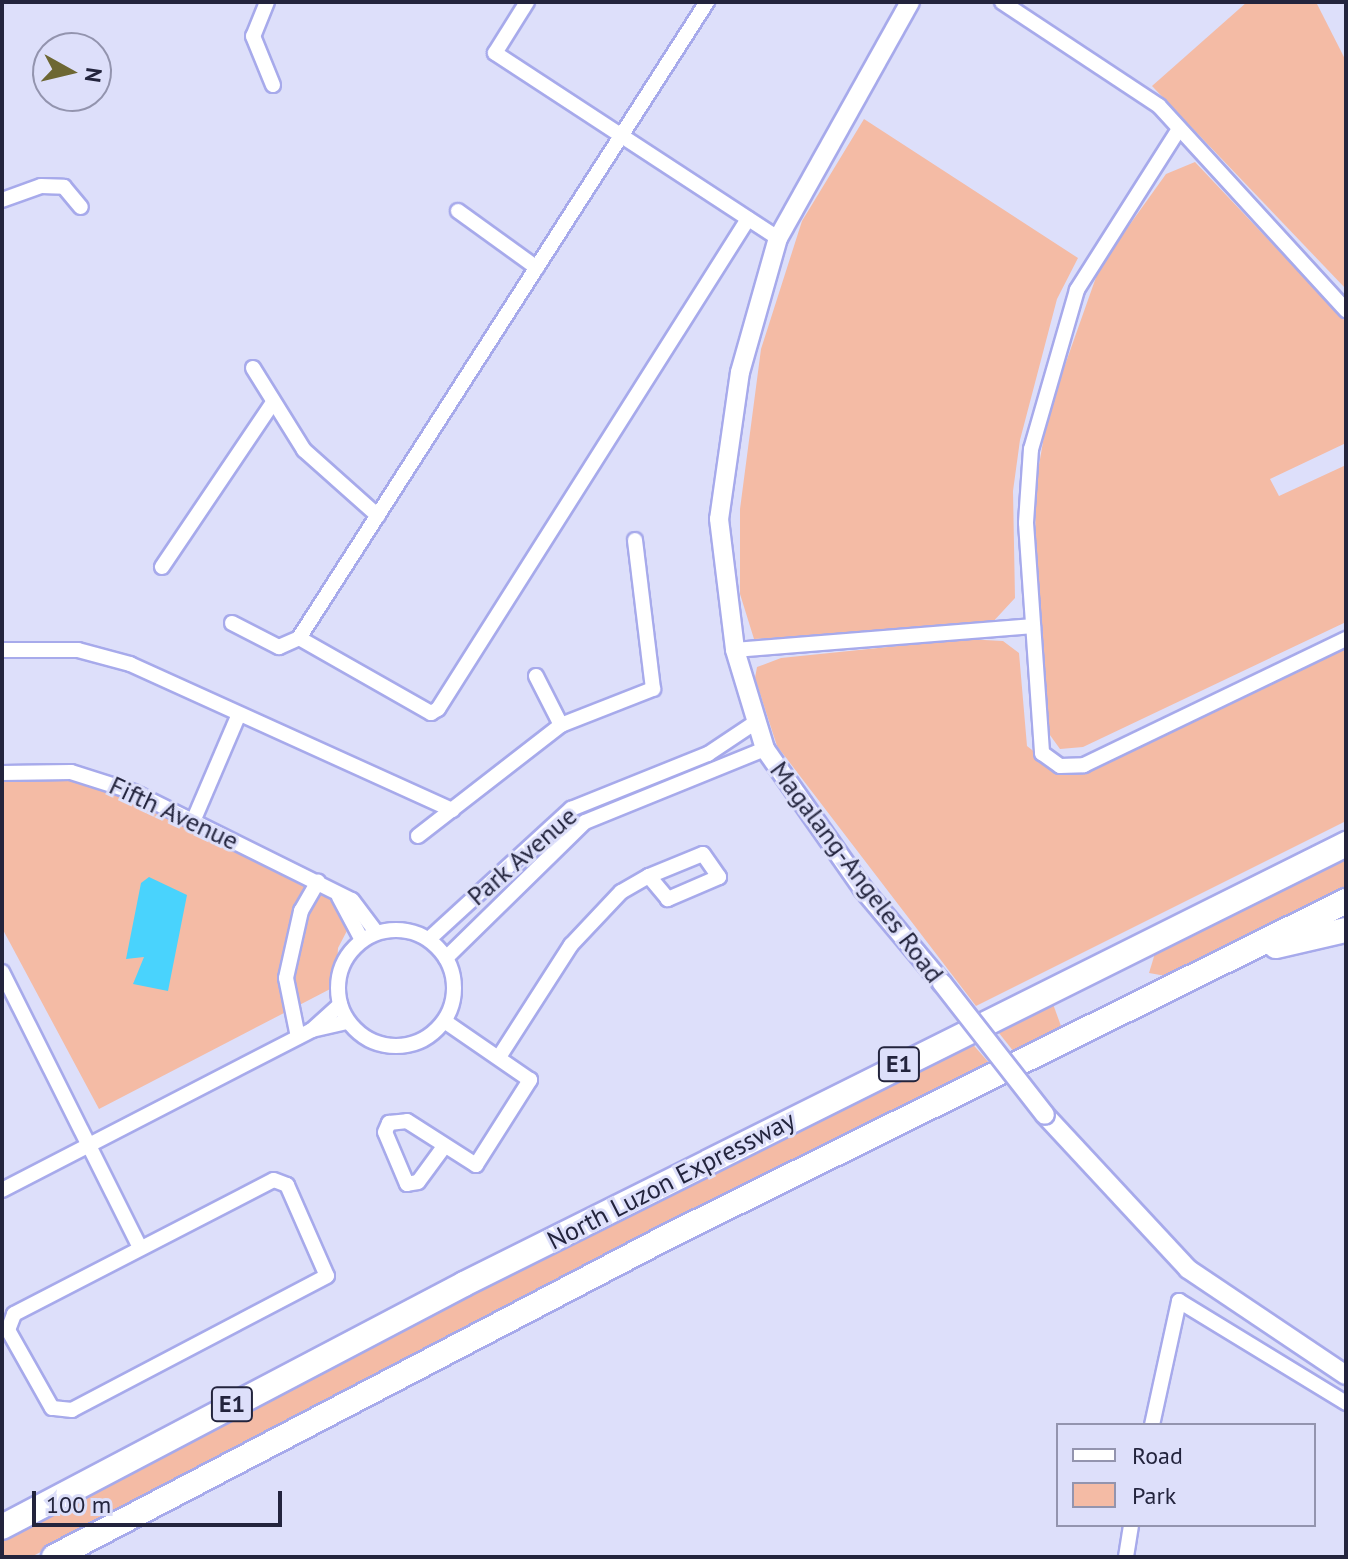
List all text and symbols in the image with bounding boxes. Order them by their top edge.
north arrow [32,32,112,112]
text: N [79,66,109,84]
street label: Magalang-Angeles Road [764,755,950,989]
street label: Fifth Avenue [104,769,244,857]
street label: Park Avenue [460,800,584,912]
road number: E1 [877,1044,921,1084]
street label: North Luzon Expressway [542,1104,800,1256]
road number: E1 [210,1384,254,1424]
legend [1056,1423,1316,1527]
text: Road [1132,1440,1183,1471]
scale bar [36,1475,286,1525]
text: Park [1132,1480,1176,1511]
text: 100 m [46,1489,111,1520]

